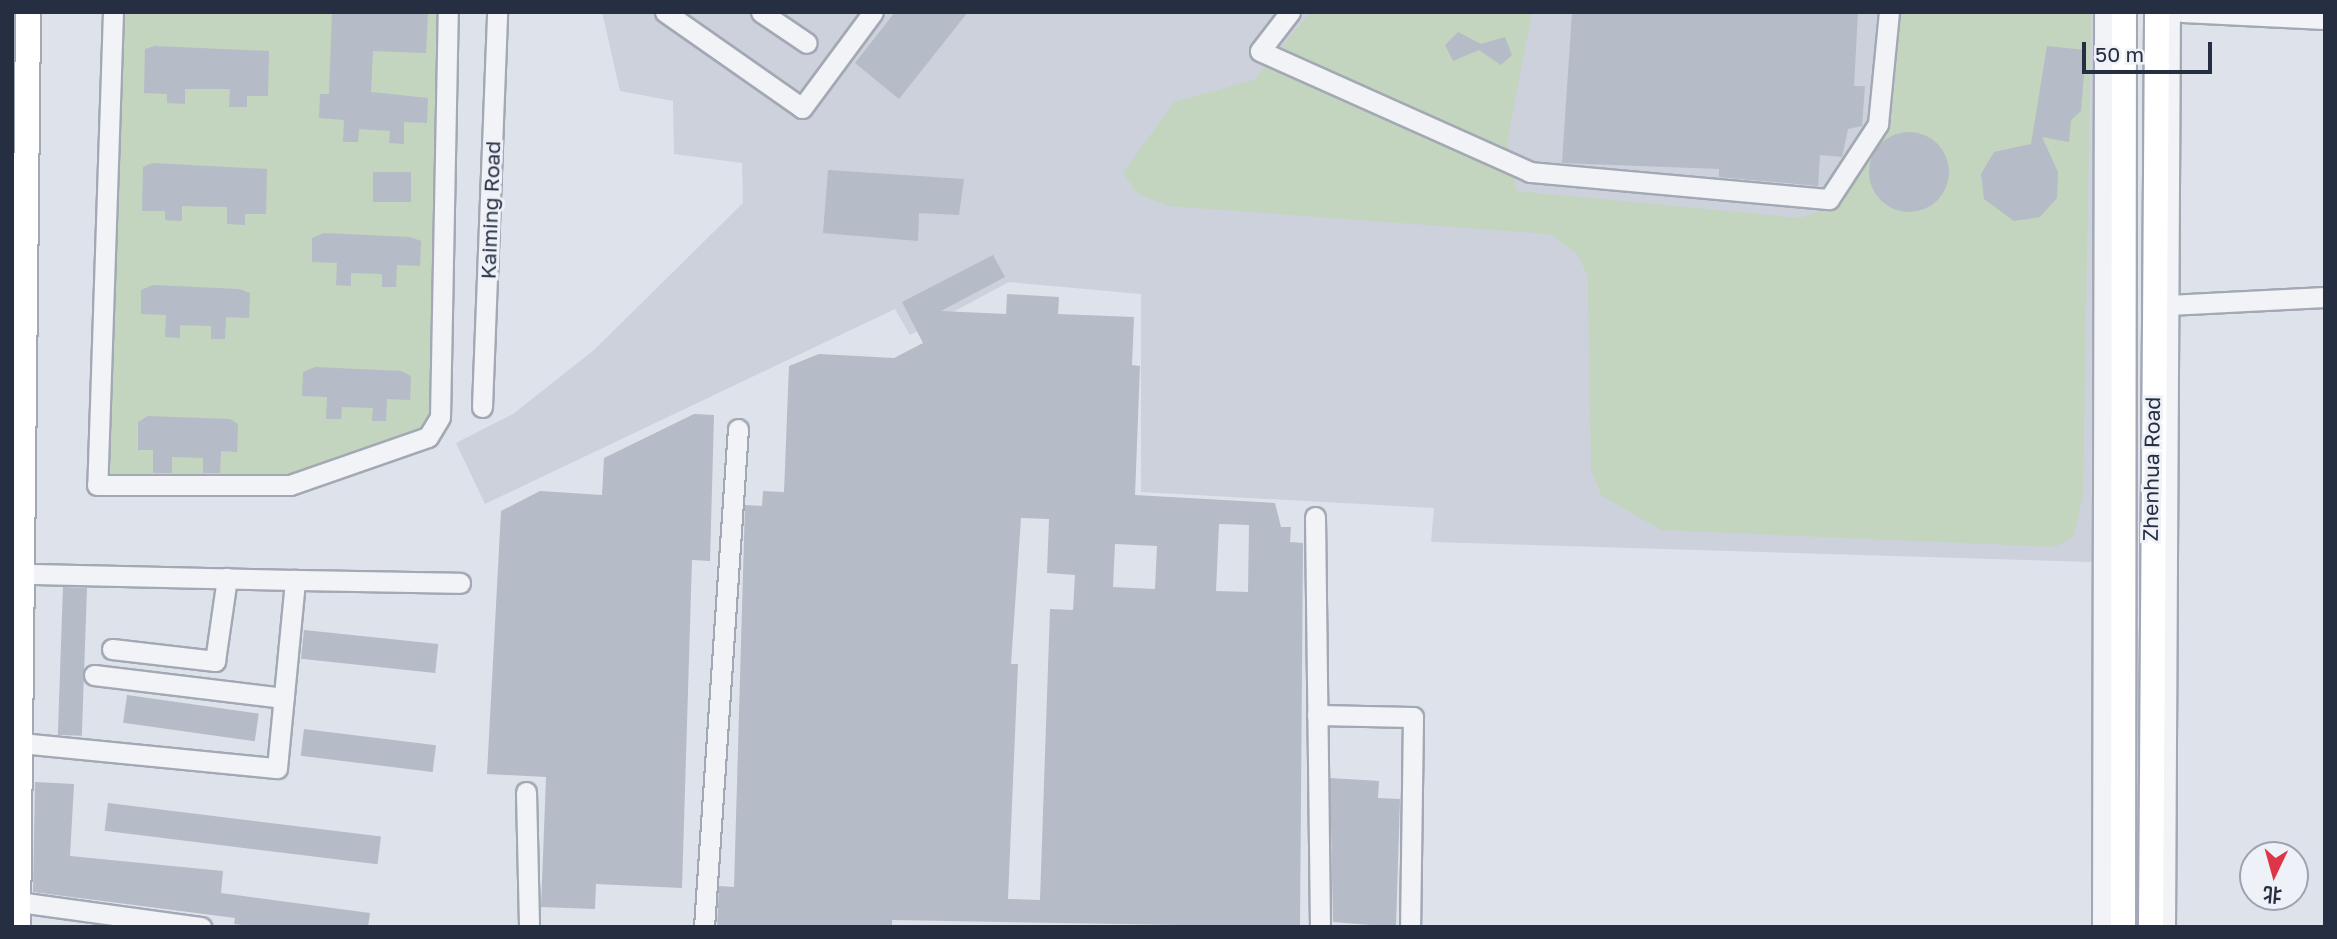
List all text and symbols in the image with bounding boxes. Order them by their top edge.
scale bar [2085,28,2214,72]
text: 50 m [2095,41,2144,67]
street label: Kaiming Road [475,140,505,280]
street label: Zhenhua Road [2137,396,2165,542]
north arrow [2239,841,2309,911]
text: 北 [2262,883,2283,908]

